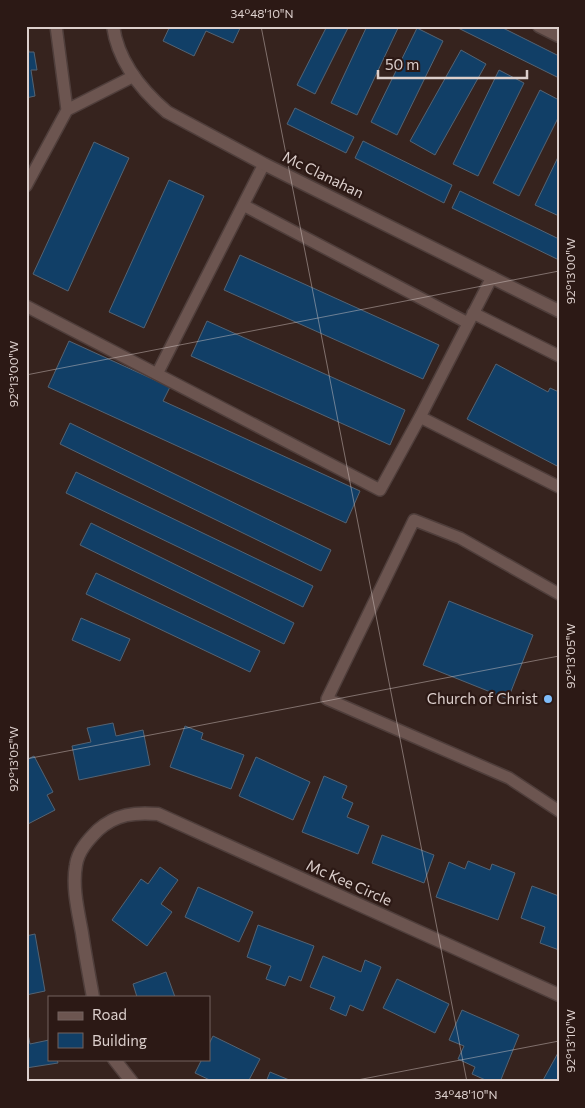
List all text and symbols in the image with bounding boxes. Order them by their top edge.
text: 34°48'10"N [230,6,294,20]
scale bar [378,48,526,80]
text: 50 m [385,55,419,73]
street label: Mc Clanahan [280,147,367,201]
text: 92°13'00"W [563,238,577,304]
text: 92°13'00"W [6,341,20,407]
text: 92°13'05"W [563,623,577,689]
place label: Church of Christ [427,689,538,707]
marker: Church of Christ [542,693,554,705]
text: 92°13'05"W [6,726,20,792]
street label: Mc Kee Circle [304,855,395,909]
legend [48,996,210,1060]
text: Road [92,1005,127,1023]
text: 92°13'10"W [563,1009,577,1073]
text: Building [92,1031,147,1049]
text: 34°48'10"N [434,1087,498,1101]

